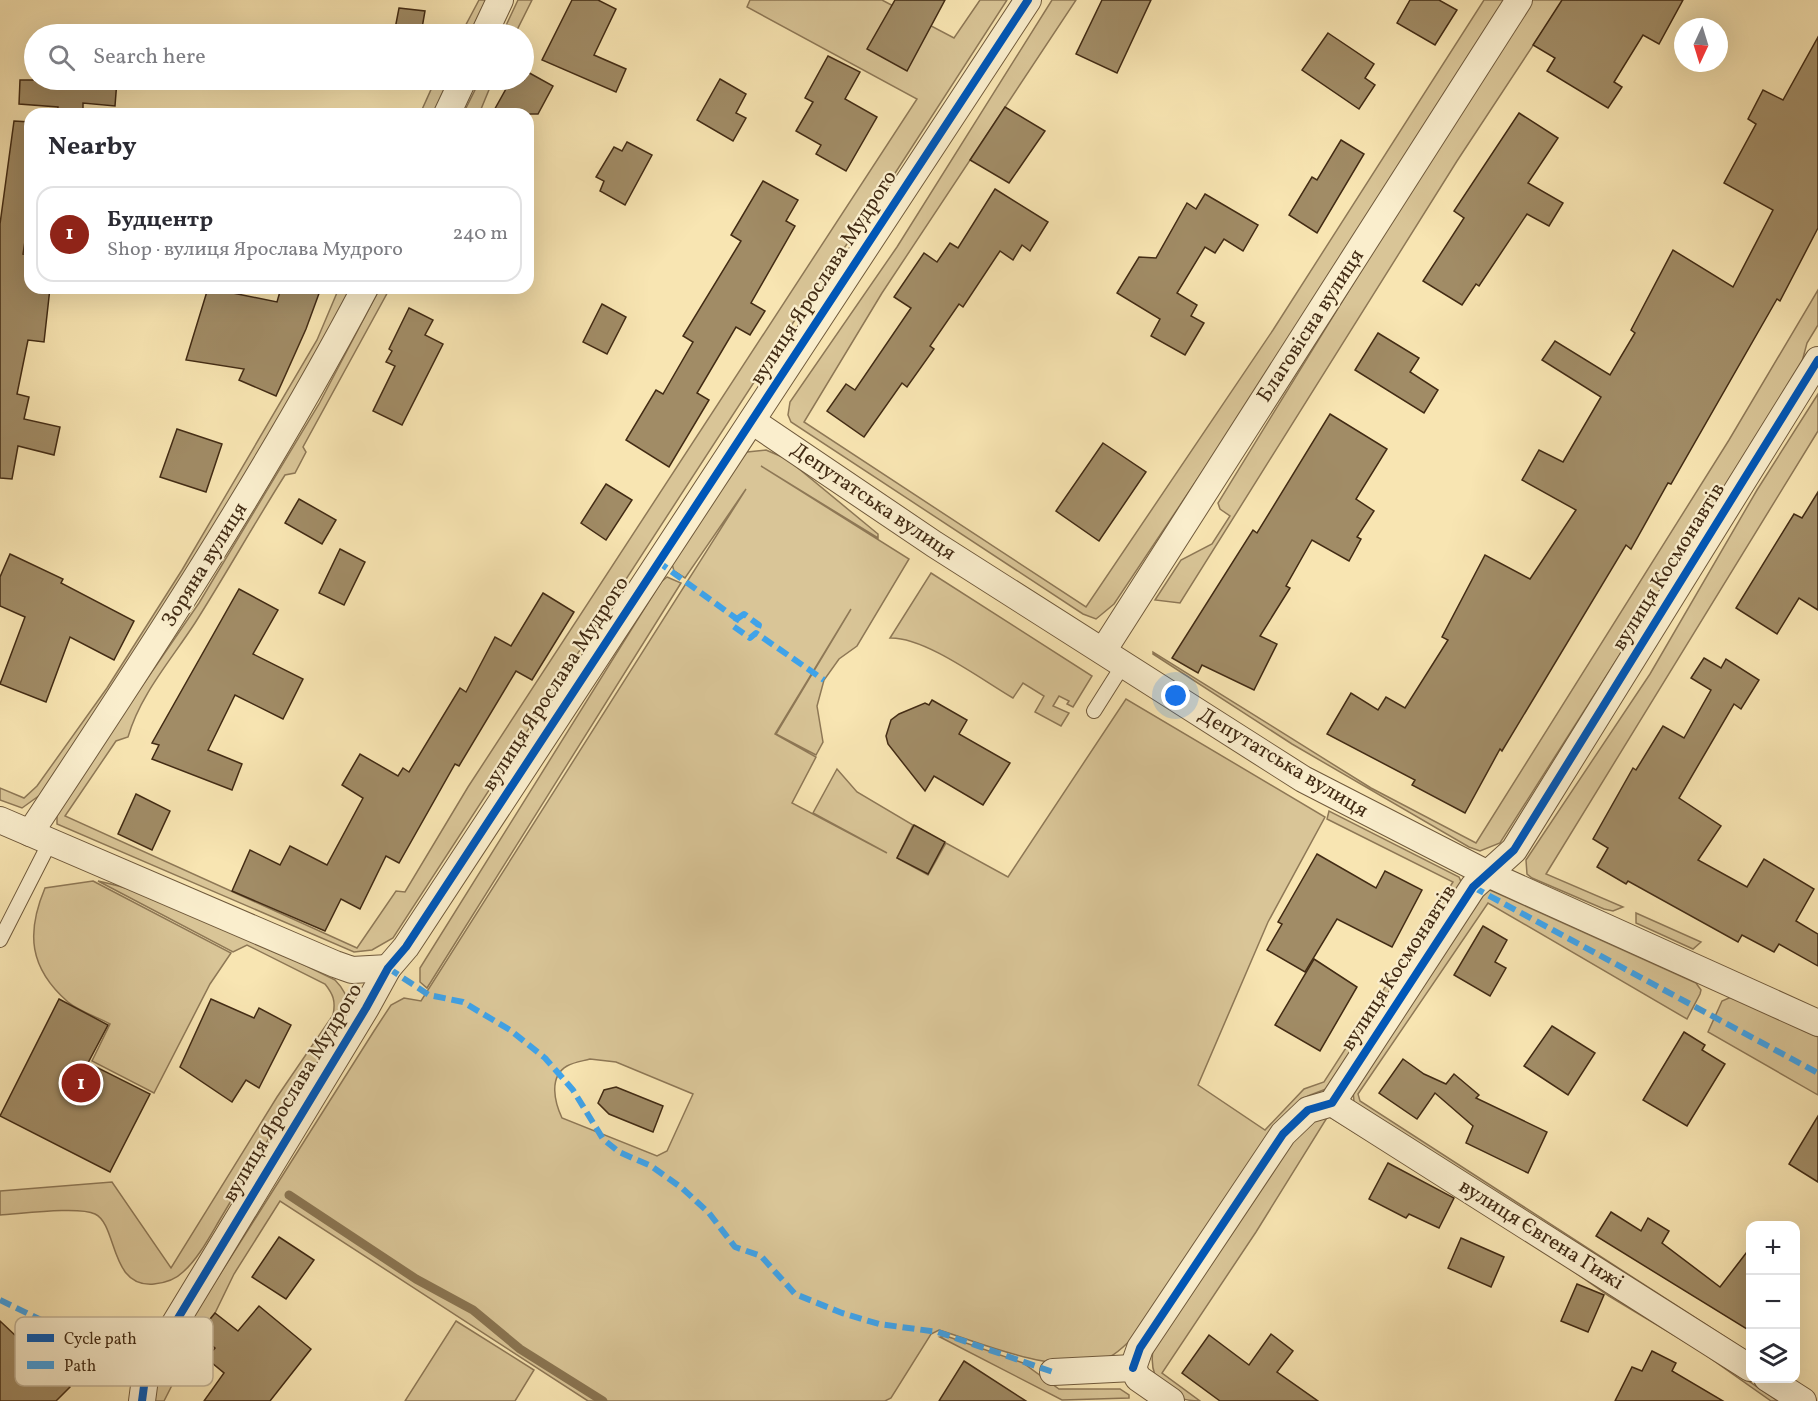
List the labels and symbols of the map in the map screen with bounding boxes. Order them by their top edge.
north arrow [1674,18,1728,72]
street label: вулиця Ярослава Мудрого [744,165,904,391]
street label: Благовісна вулиця [1250,244,1372,408]
street label: Депутатська вулиця [785,436,961,568]
street label: вулиця Космонавтів [1606,477,1732,657]
street label: Зоряна вулиця [155,497,255,633]
street label: вулиця Ярослава Мудрого [476,571,636,797]
your location [1161,681,1190,710]
street label: Депутатська вулиця [1193,701,1373,825]
street label: вулиця Космонавтів [1334,879,1464,1057]
street label: вулиця Ярослава Мудрого [216,978,370,1208]
pin: 1 [62,1060,100,1106]
street label: вулиця Євгена Гижі [1453,1172,1629,1298]
legend [15,1317,213,1386]
text: Cycle path [64,1329,137,1351]
text: Path [64,1356,96,1378]

